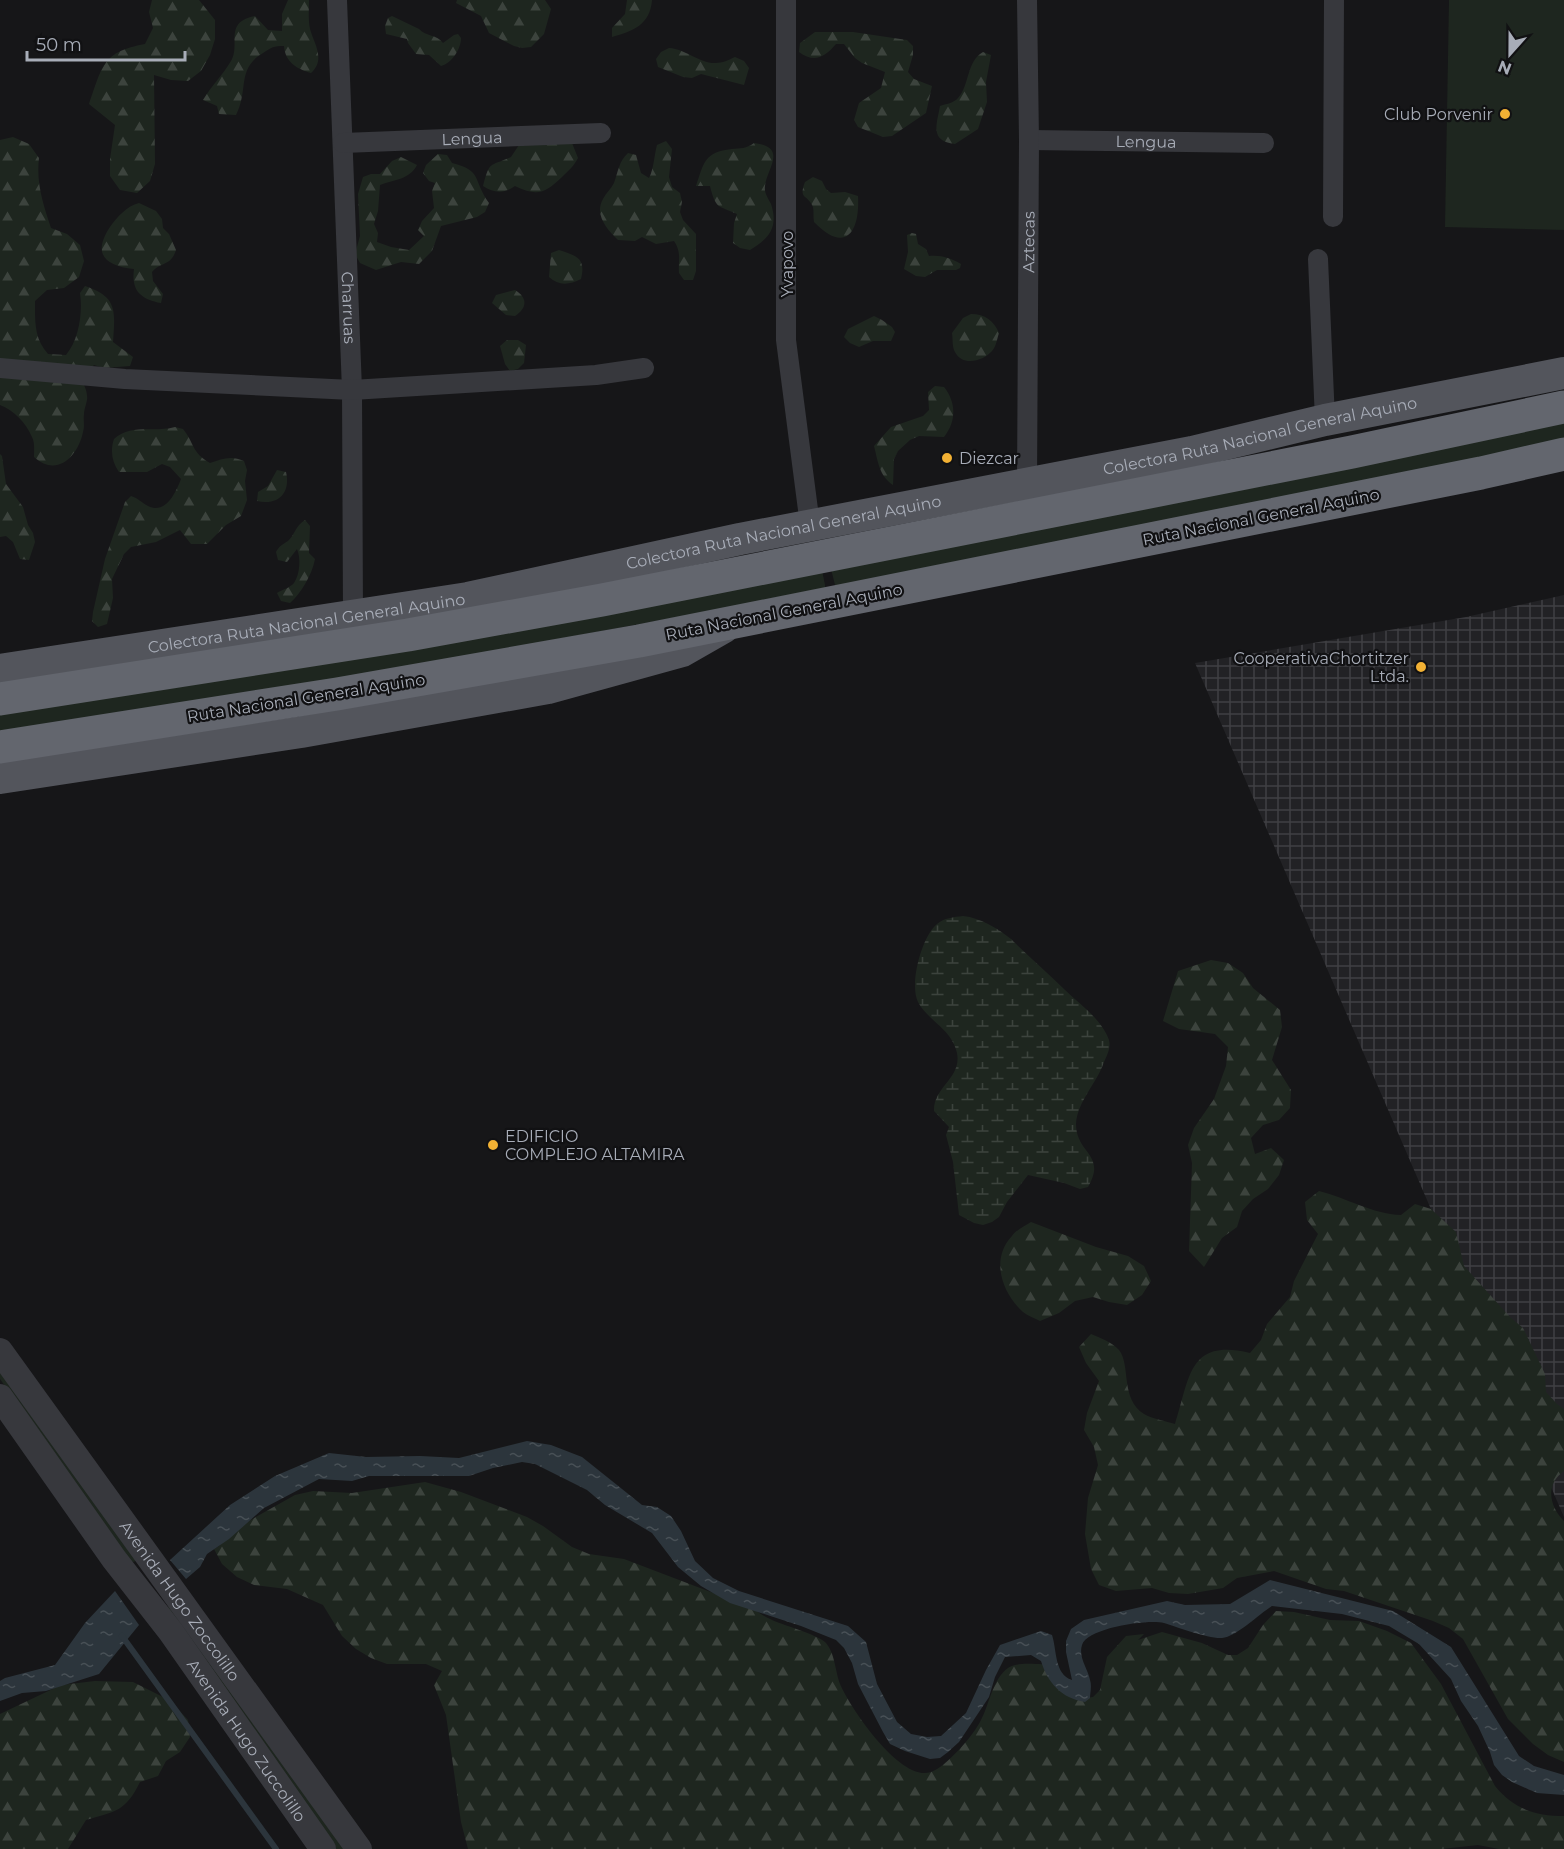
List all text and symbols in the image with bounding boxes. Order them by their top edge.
scale bar [27,24,184,62]
north arrow [1480,24,1540,84]
text: 50 m [36,34,82,56]
text: N [1495,56,1514,79]
place label: Club Porvenir [1384,105,1493,124]
marker: Club Porvenir [1498,107,1512,121]
street label: Lengua [441,127,503,149]
street label: Lengua [1115,132,1177,151]
street label: Aztecas [1019,211,1038,273]
street label: Yvapovo [778,231,797,297]
street label: Charruas [338,271,360,344]
street label: Colectora Ruta Nacional General Aquino [1101,393,1419,478]
place label: Diezcar [959,449,1019,468]
marker: Diezcar [940,451,954,465]
street label: Ruta Nacional General Aquino [1141,485,1381,549]
street label: Colectora Ruta Nacional General Aquino [624,491,943,573]
street label: Ruta Nacional General Aquino [664,580,904,644]
street label: Colectora Ruta Nacional General Aquino [146,589,466,657]
place label: CooperativaChortitzer Ltda. [1234,649,1409,686]
marker: CooperativaChortitzer Ltda. [1414,660,1428,674]
street label: Ruta Nacional General Aquino [186,670,426,726]
place label: EDIFICIO COMPLEJO ALTAMIRA [505,1127,685,1164]
marker: EDIFICIO COMPLEJO ALTAMIRA [486,1138,500,1152]
street label: Avenida Hugo Zoccolillo [116,1517,244,1685]
street label: Avenida Hugo Zuccolillo [183,1655,310,1825]

